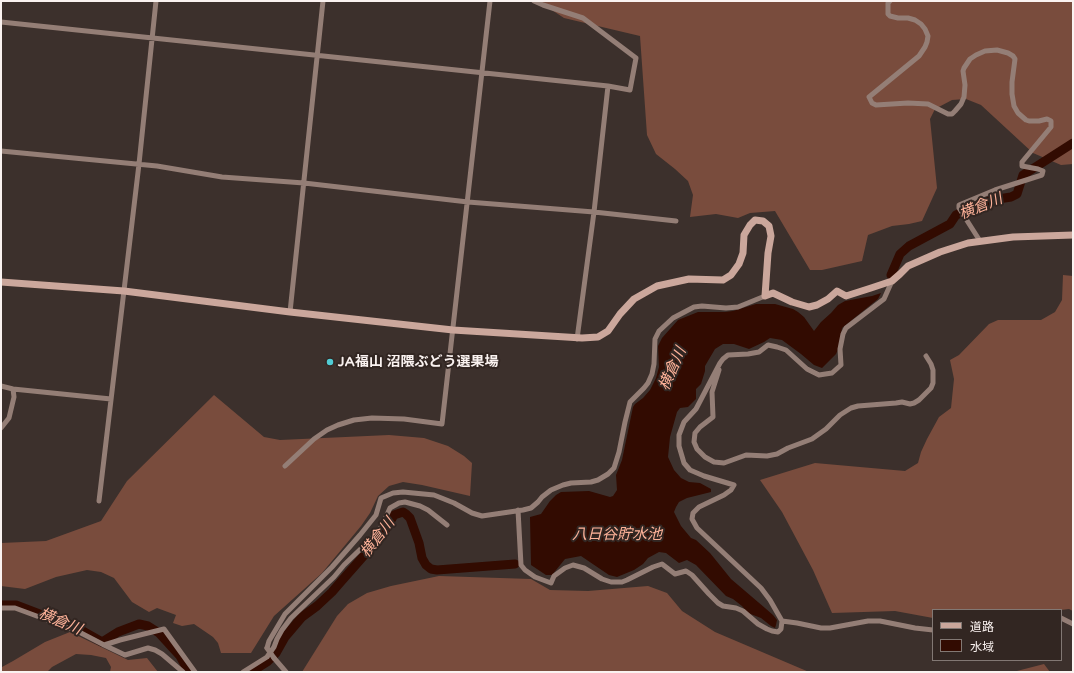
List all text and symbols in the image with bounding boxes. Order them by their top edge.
water label: 横倉川 [957,190,1005,224]
water label: 横倉川 [656,345,690,393]
place label: JA福山 沼隈ぶどう選果場 [338,354,499,370]
marker: JA福山 沼隈ぶどう選果場 [325,357,335,367]
water label: 横倉川 [357,515,399,561]
water label: 八日谷貯水池 [572,526,662,544]
water label: 横倉川 [36,605,84,639]
legend [932,609,1062,661]
text: 道路 [970,620,994,634]
text: 水域 [970,640,994,654]

